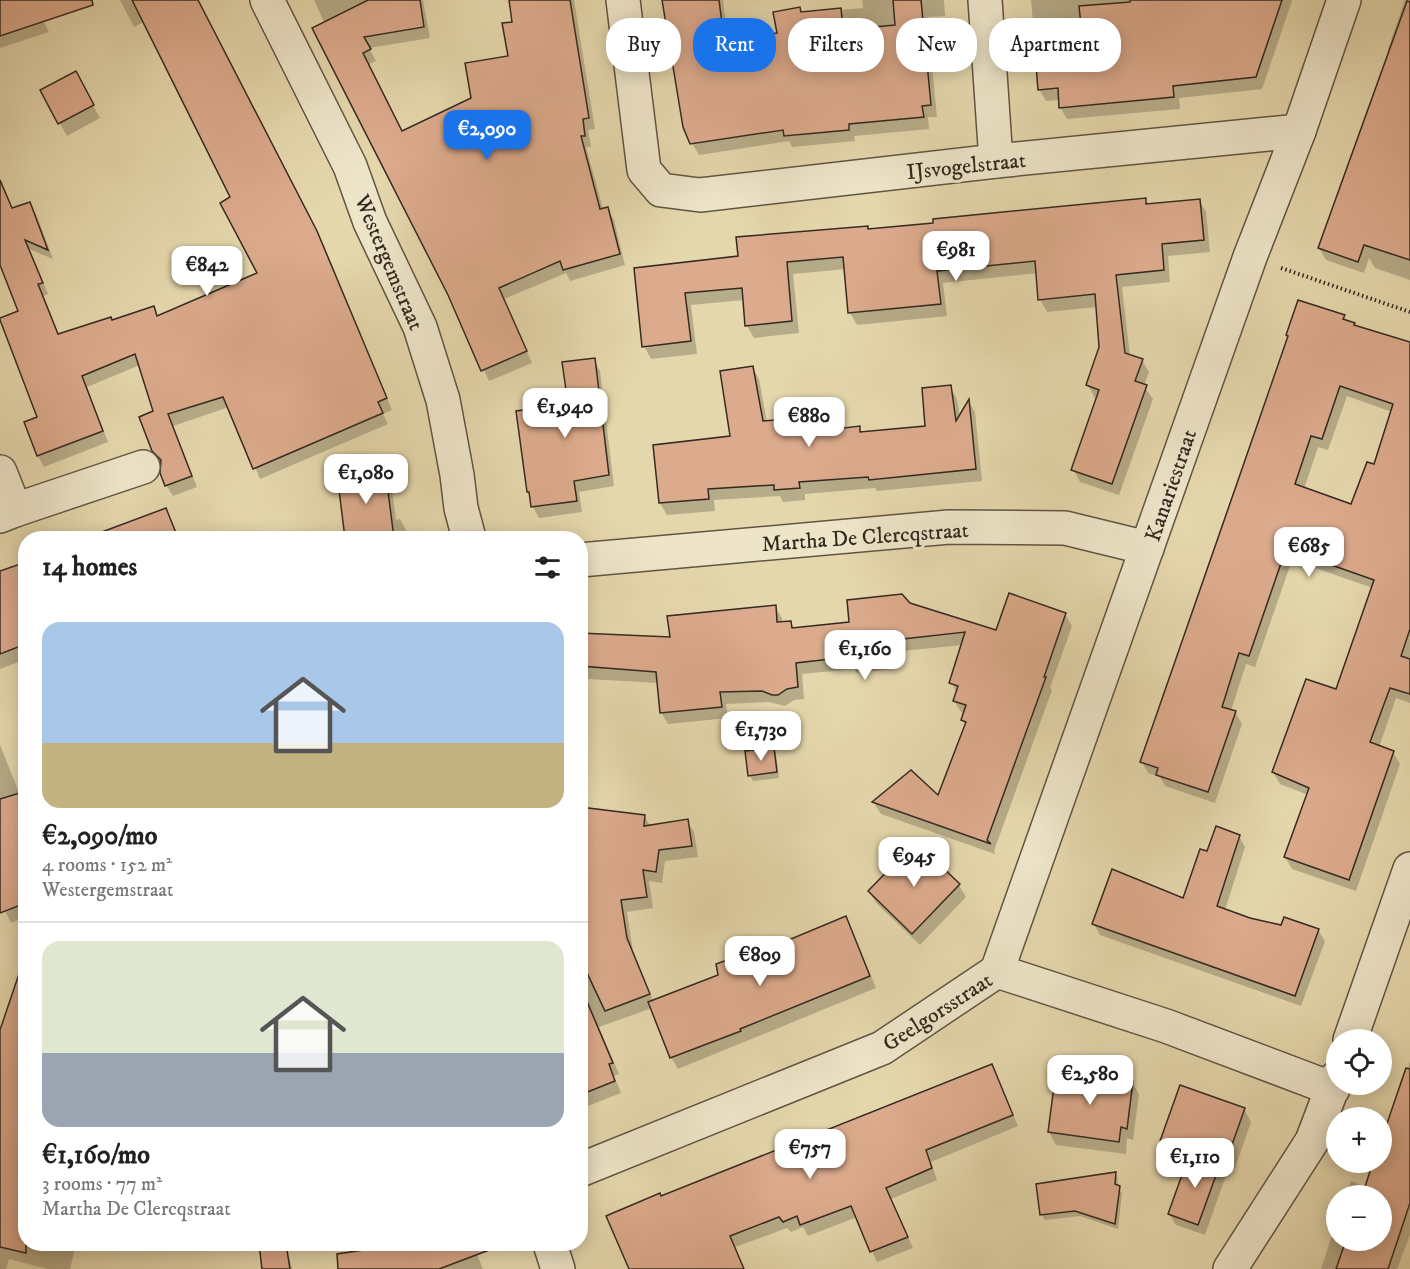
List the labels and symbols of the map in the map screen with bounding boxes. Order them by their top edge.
pin: €2,090 [438,110,536,161]
street label: IJsvogelstraat [905,147,1027,186]
street label: Westergemstraat [348,190,429,334]
pin: €981 [920,231,992,282]
pin: €842 [171,246,243,297]
pin: €1,940 [516,388,614,439]
pin: €880 [773,397,845,448]
street label: Kanariestraat [1140,426,1203,545]
pin: €1,080 [317,454,415,505]
street label: Martha De Clercqstraat [761,517,970,558]
pin: €685 [1273,527,1345,578]
pin: €1,160 [816,630,914,681]
pin: €1,730 [712,711,810,762]
pin: €945 [878,837,950,888]
pin: €809 [724,936,796,987]
street label: Geelgorsstraat [878,967,998,1058]
pin: €2,580 [1041,1055,1139,1106]
pin: €757 [774,1129,846,1180]
pin: €1,110 [1146,1138,1244,1189]

